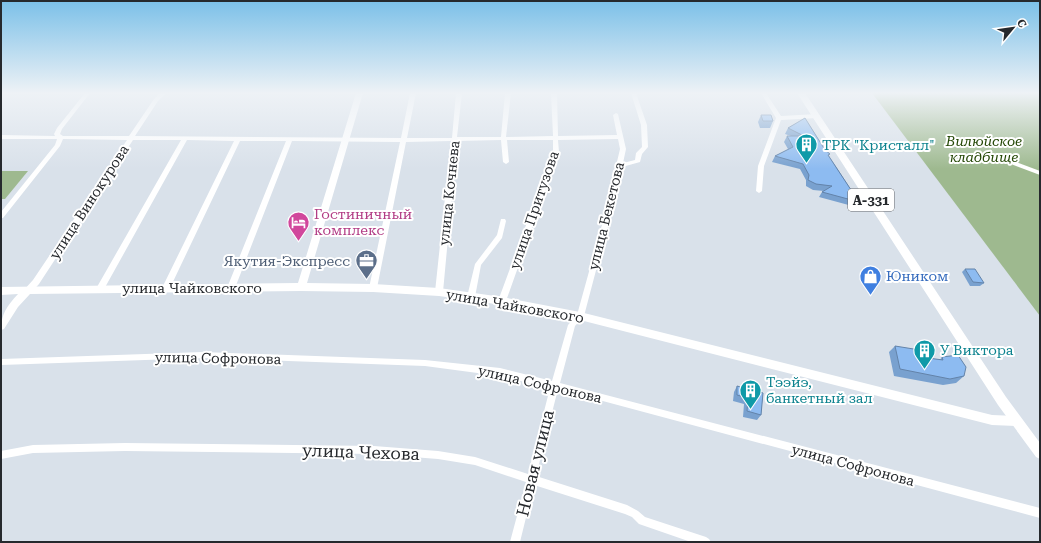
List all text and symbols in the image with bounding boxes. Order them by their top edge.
north arrow [993,8,1033,48]
text: С [1014,17,1029,30]
building icon: ТРК "Кристалл" [794,132,820,165]
park label: Вилюйское кладбище [945,133,1022,165]
place label: ТРК "Кристалл" [822,137,935,153]
street label: улица Кочнева [436,139,463,246]
street label: улица Винокурова [46,141,132,262]
street label: улица Притузова [506,149,562,271]
street label: улица Бекетова [585,160,627,272]
road number: А-331 [848,189,894,211]
place label: Гостиничный комплекс [314,206,412,238]
hotel icon: Гостиничный комплекс [285,209,311,242]
office icon: Якутия-Экспресс [353,248,379,281]
place label: Якутия-Экспресс [224,253,350,269]
shop icon: Юником [857,263,883,296]
place label: Юником [886,268,948,284]
street label: улица Чайковского [122,280,262,296]
street label: улица Чайковского [445,286,585,326]
building icon: У Виктора [912,337,938,370]
place label: У Виктора [940,342,1014,358]
street label: улица Софронова [155,349,282,367]
street label: улица Софронова [477,362,604,406]
place label: Тээйэ, банкетный зал [766,374,873,406]
building icon: Тээйэ, банкетный зал [738,377,764,410]
street label: Новая улица [512,408,558,518]
street label: улица Чехова [302,440,420,464]
street label: улица Софронова [790,441,916,489]

